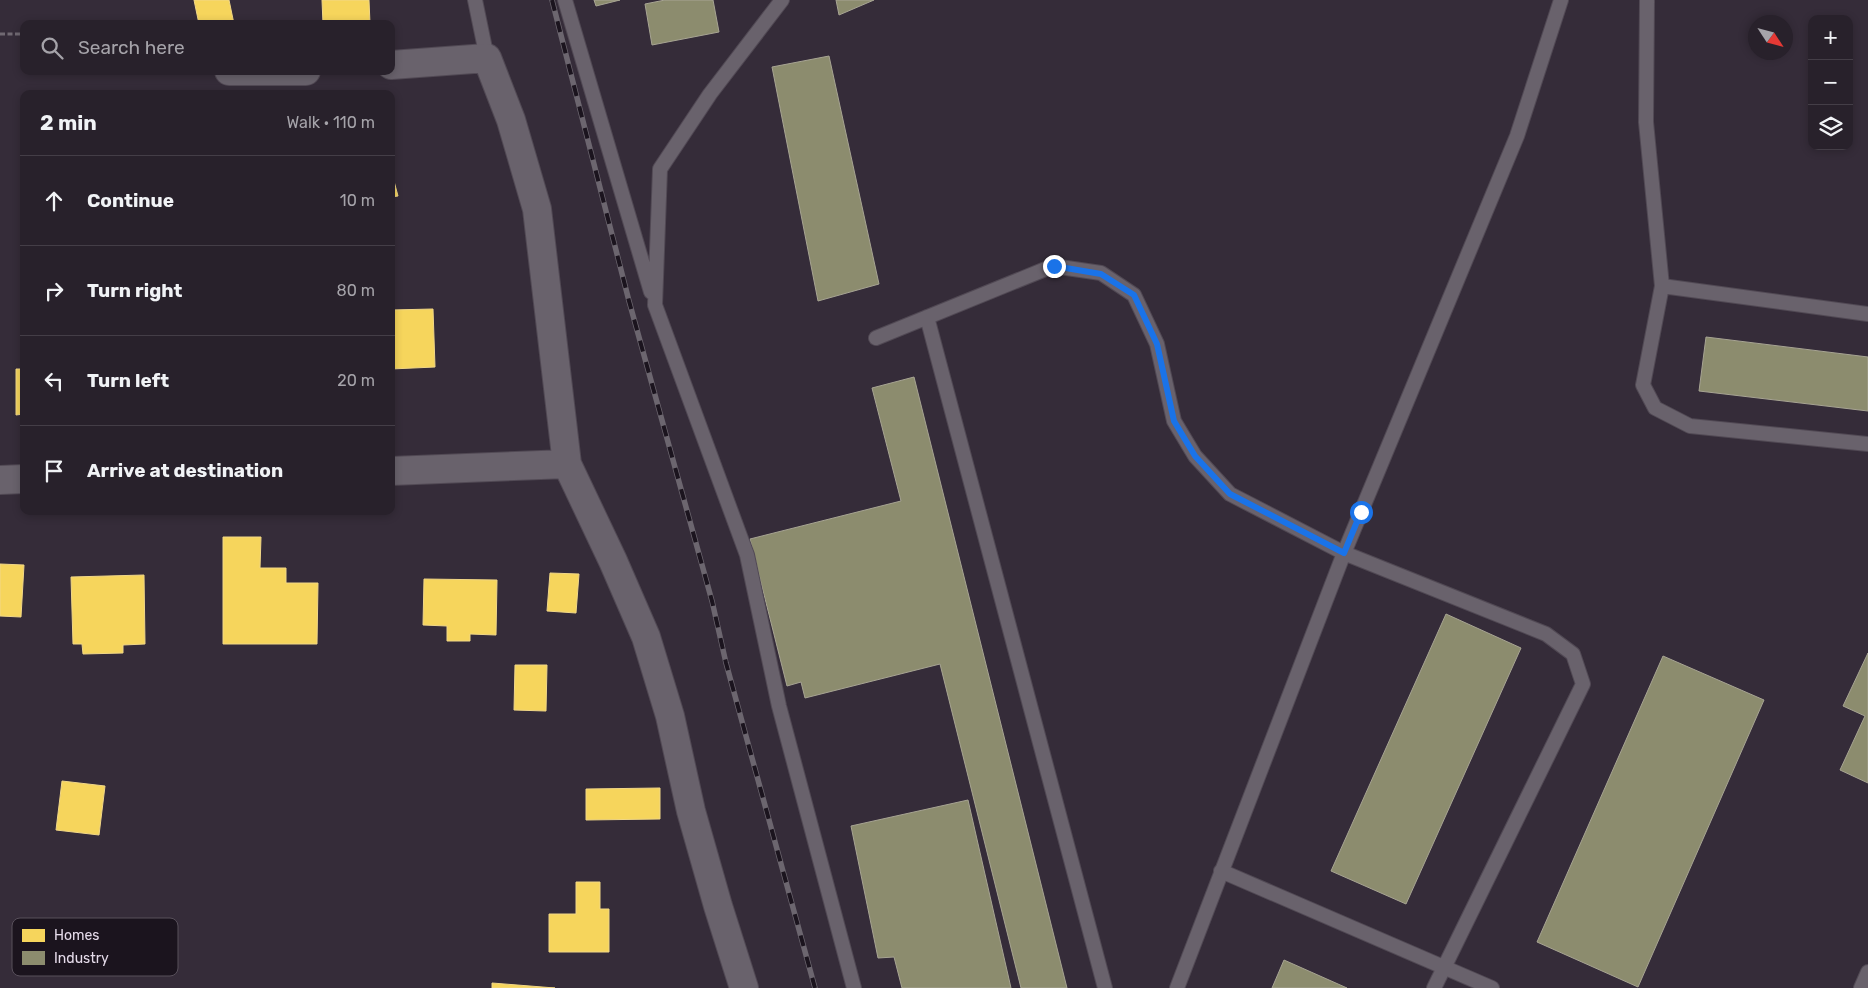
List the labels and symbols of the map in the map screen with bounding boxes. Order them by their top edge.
north arrow [1748,15,1793,60]
route end [1043,255,1066,278]
route start [1350,501,1373,524]
legend [12,918,178,976]
text: Homes [54,927,99,944]
text: Industry [54,950,109,967]

